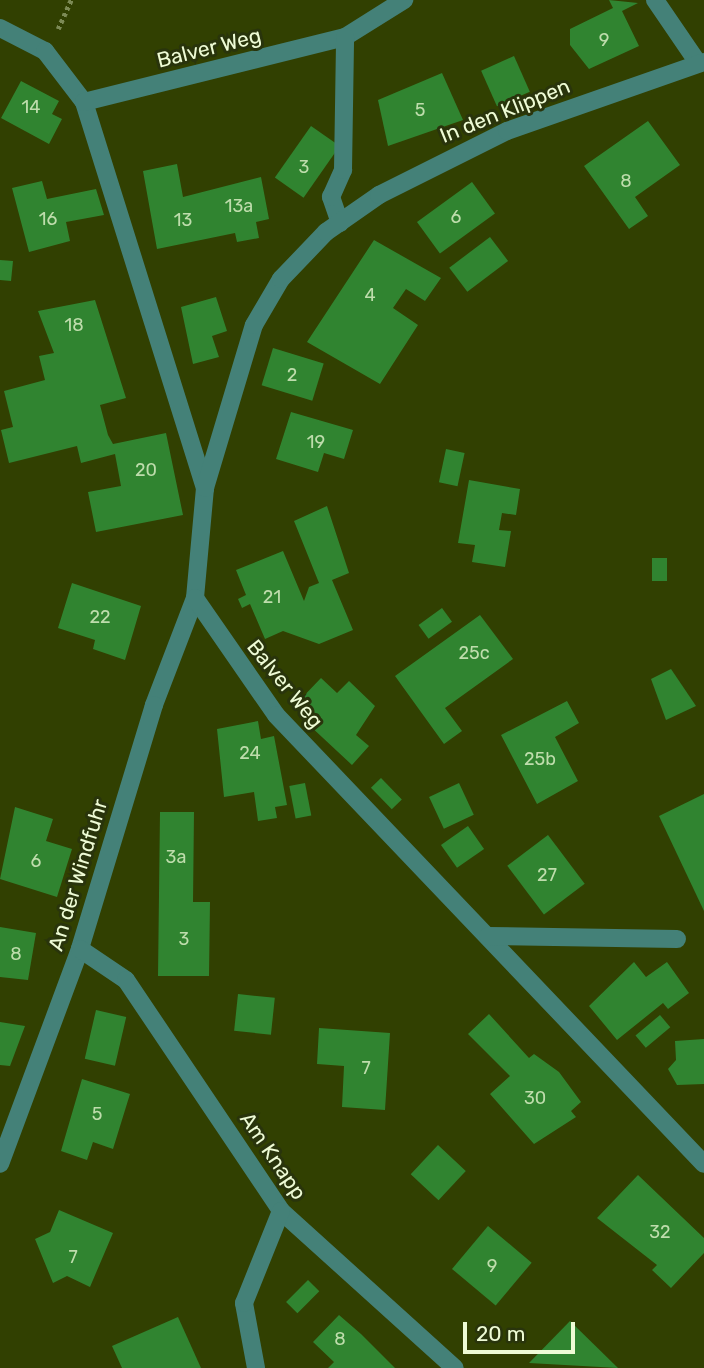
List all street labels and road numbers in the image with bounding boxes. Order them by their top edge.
street label: Balver Weg [154,23,264,73]
street label: In den Klippen [436,73,574,149]
street label: Balver Weg [241,634,329,734]
street label: An der Windfuhr [43,796,113,954]
street label: Am Knapp [235,1108,311,1204]

